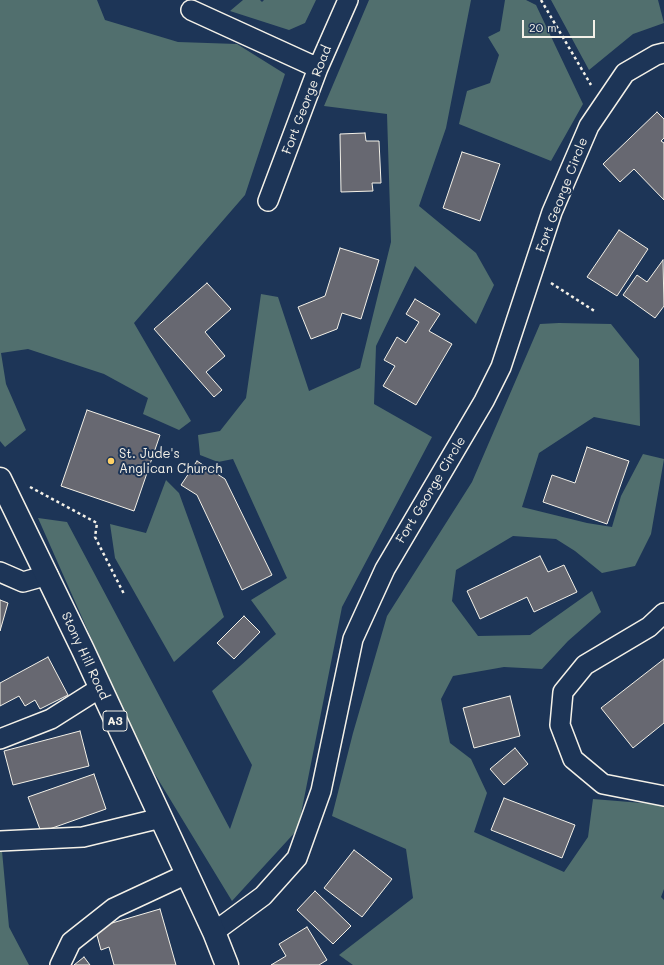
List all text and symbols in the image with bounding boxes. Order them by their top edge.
scale bar [524,12,597,38]
text: 20 m [529,19,557,35]
street label: Fort George Road [279,43,335,157]
street label: Fort George Circle [533,135,591,255]
street label: Fort George Circle [393,434,469,546]
place label: St. Jude's Anglican Church [119,446,222,477]
marker: St. Jude's Anglican Church [106,456,116,466]
street label: Stony Hill Road [58,610,112,702]
road number: A3 [103,711,127,731]

